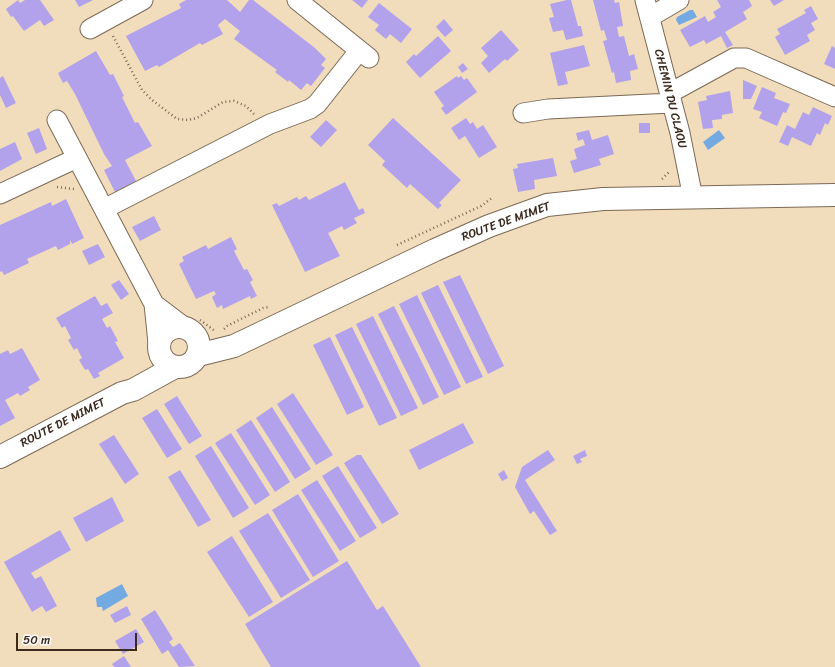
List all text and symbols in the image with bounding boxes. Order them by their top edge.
street label: CHEMIN DU CLAOU [651,48,689,150]
street label: ROUTE DE MIMET [460,199,552,245]
street label: ROUTE DE MIMET [18,395,108,451]
scale bar [18,625,139,651]
text: 50 m [23,629,50,651]

